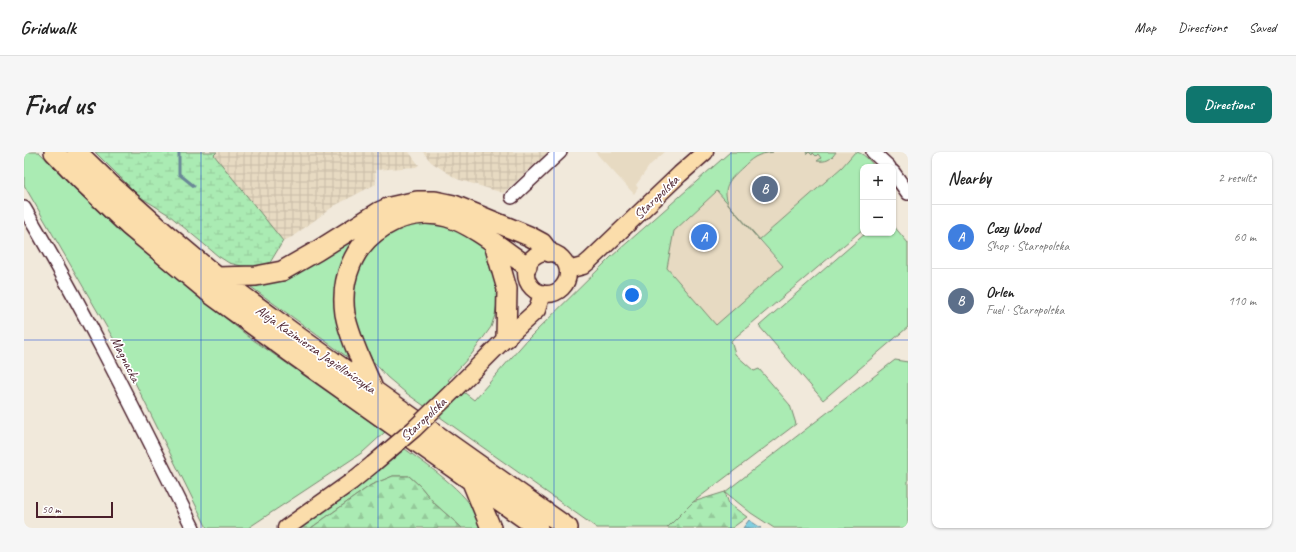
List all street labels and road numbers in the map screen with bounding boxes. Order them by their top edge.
street label: Staropolska [630,171,683,223]
street label: Aleja Kazimierza Jagiellończyka [253,302,380,398]
street label: Magnacka [107,333,145,386]
street label: Staropolska [397,393,450,445]

